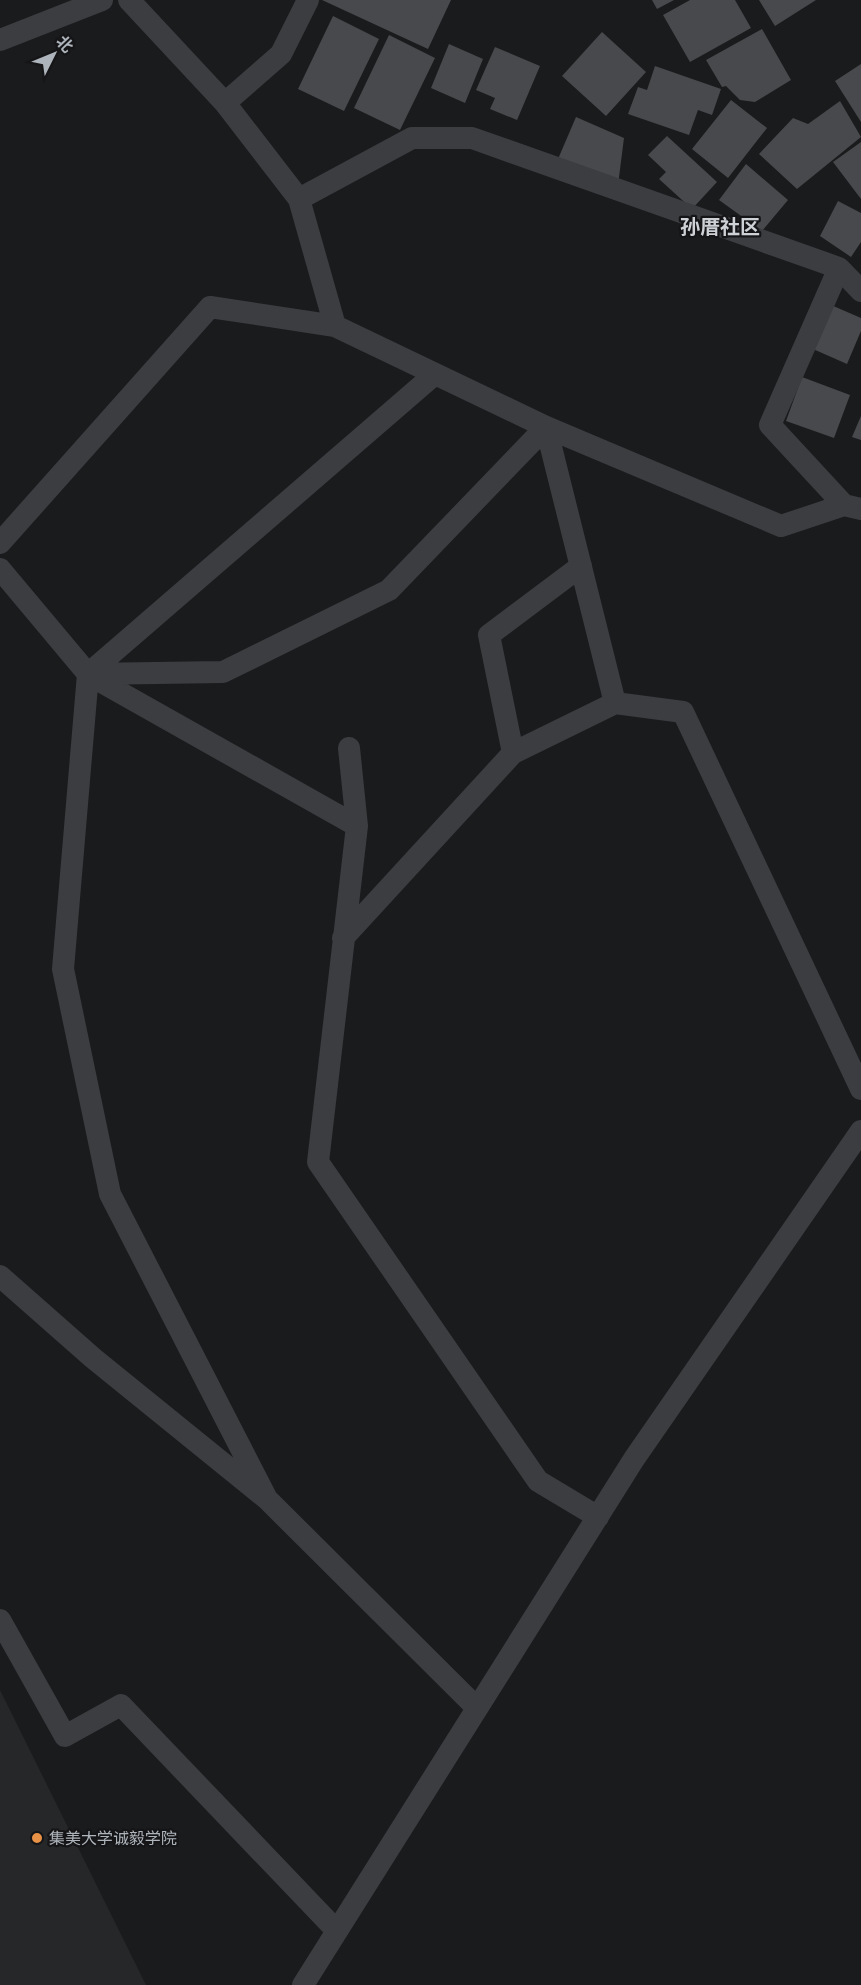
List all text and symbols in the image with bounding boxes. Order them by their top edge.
north arrow [24,24,84,84]
text: 北 [53,32,76,56]
district label: 孙厝社区 [680,216,760,238]
place label: 集美大学诚毅学院 [49,1830,177,1847]
marker: 集美大学诚毅学院 [30,1831,44,1845]

